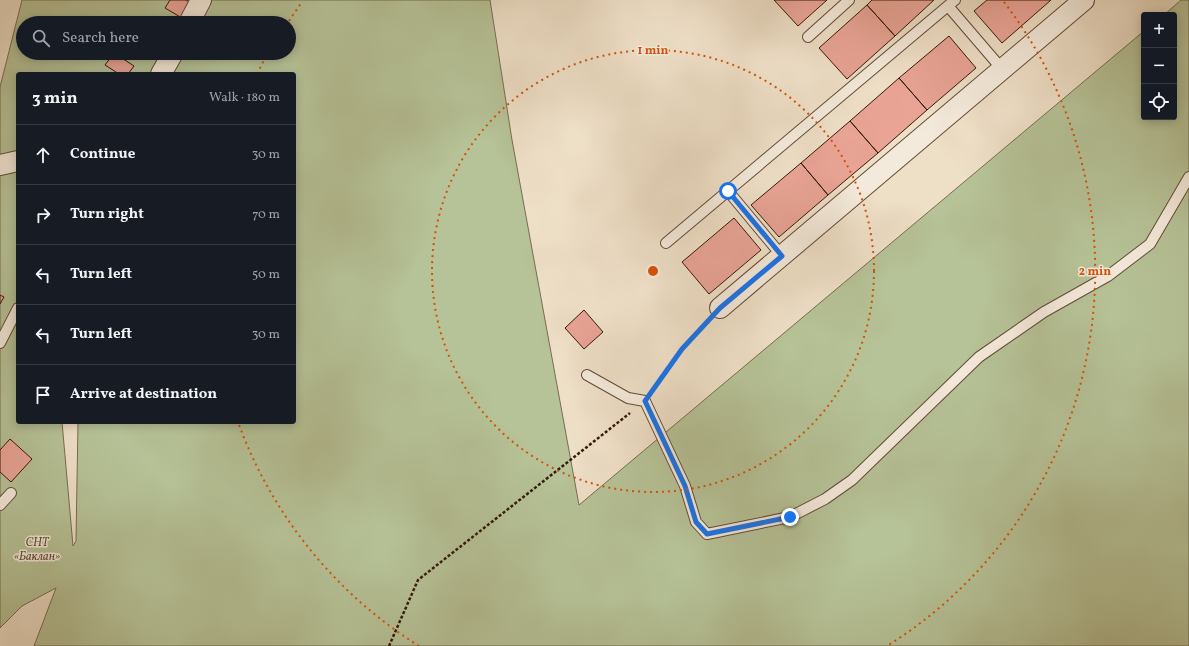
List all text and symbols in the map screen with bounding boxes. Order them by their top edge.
map controls [1141,12,1177,120]
button: + [1141,12,1177,48]
search box [16,16,296,60]
icon: search [30,27,52,49]
text: Search here [62,28,139,49]
text: 1 min [638,43,669,59]
button: − [1141,48,1177,84]
button: locate [1141,84,1177,120]
text: 3 min [32,87,78,110]
text: Walk · 180 m [209,89,280,107]
icon: ahead [32,144,54,166]
text: Continue [70,144,135,165]
text: 30 m [252,146,280,164]
route start [719,182,737,200]
icon: right [32,204,54,226]
text: Turn right [70,204,144,225]
text: 70 m [252,206,280,224]
icon: left [32,264,54,286]
text: Turn left [70,264,132,285]
centre of rings [646,264,660,278]
text: 2 min [1079,264,1111,280]
text: 50 m [252,266,280,284]
icon: left [32,324,54,346]
text: Turn left [70,324,132,345]
text: 30 m [252,326,280,344]
icon: arrive [32,384,54,406]
text: Arrive at destination [70,384,217,405]
route end [781,508,799,526]
park label: СНТ «Баклан» [14,535,60,565]

